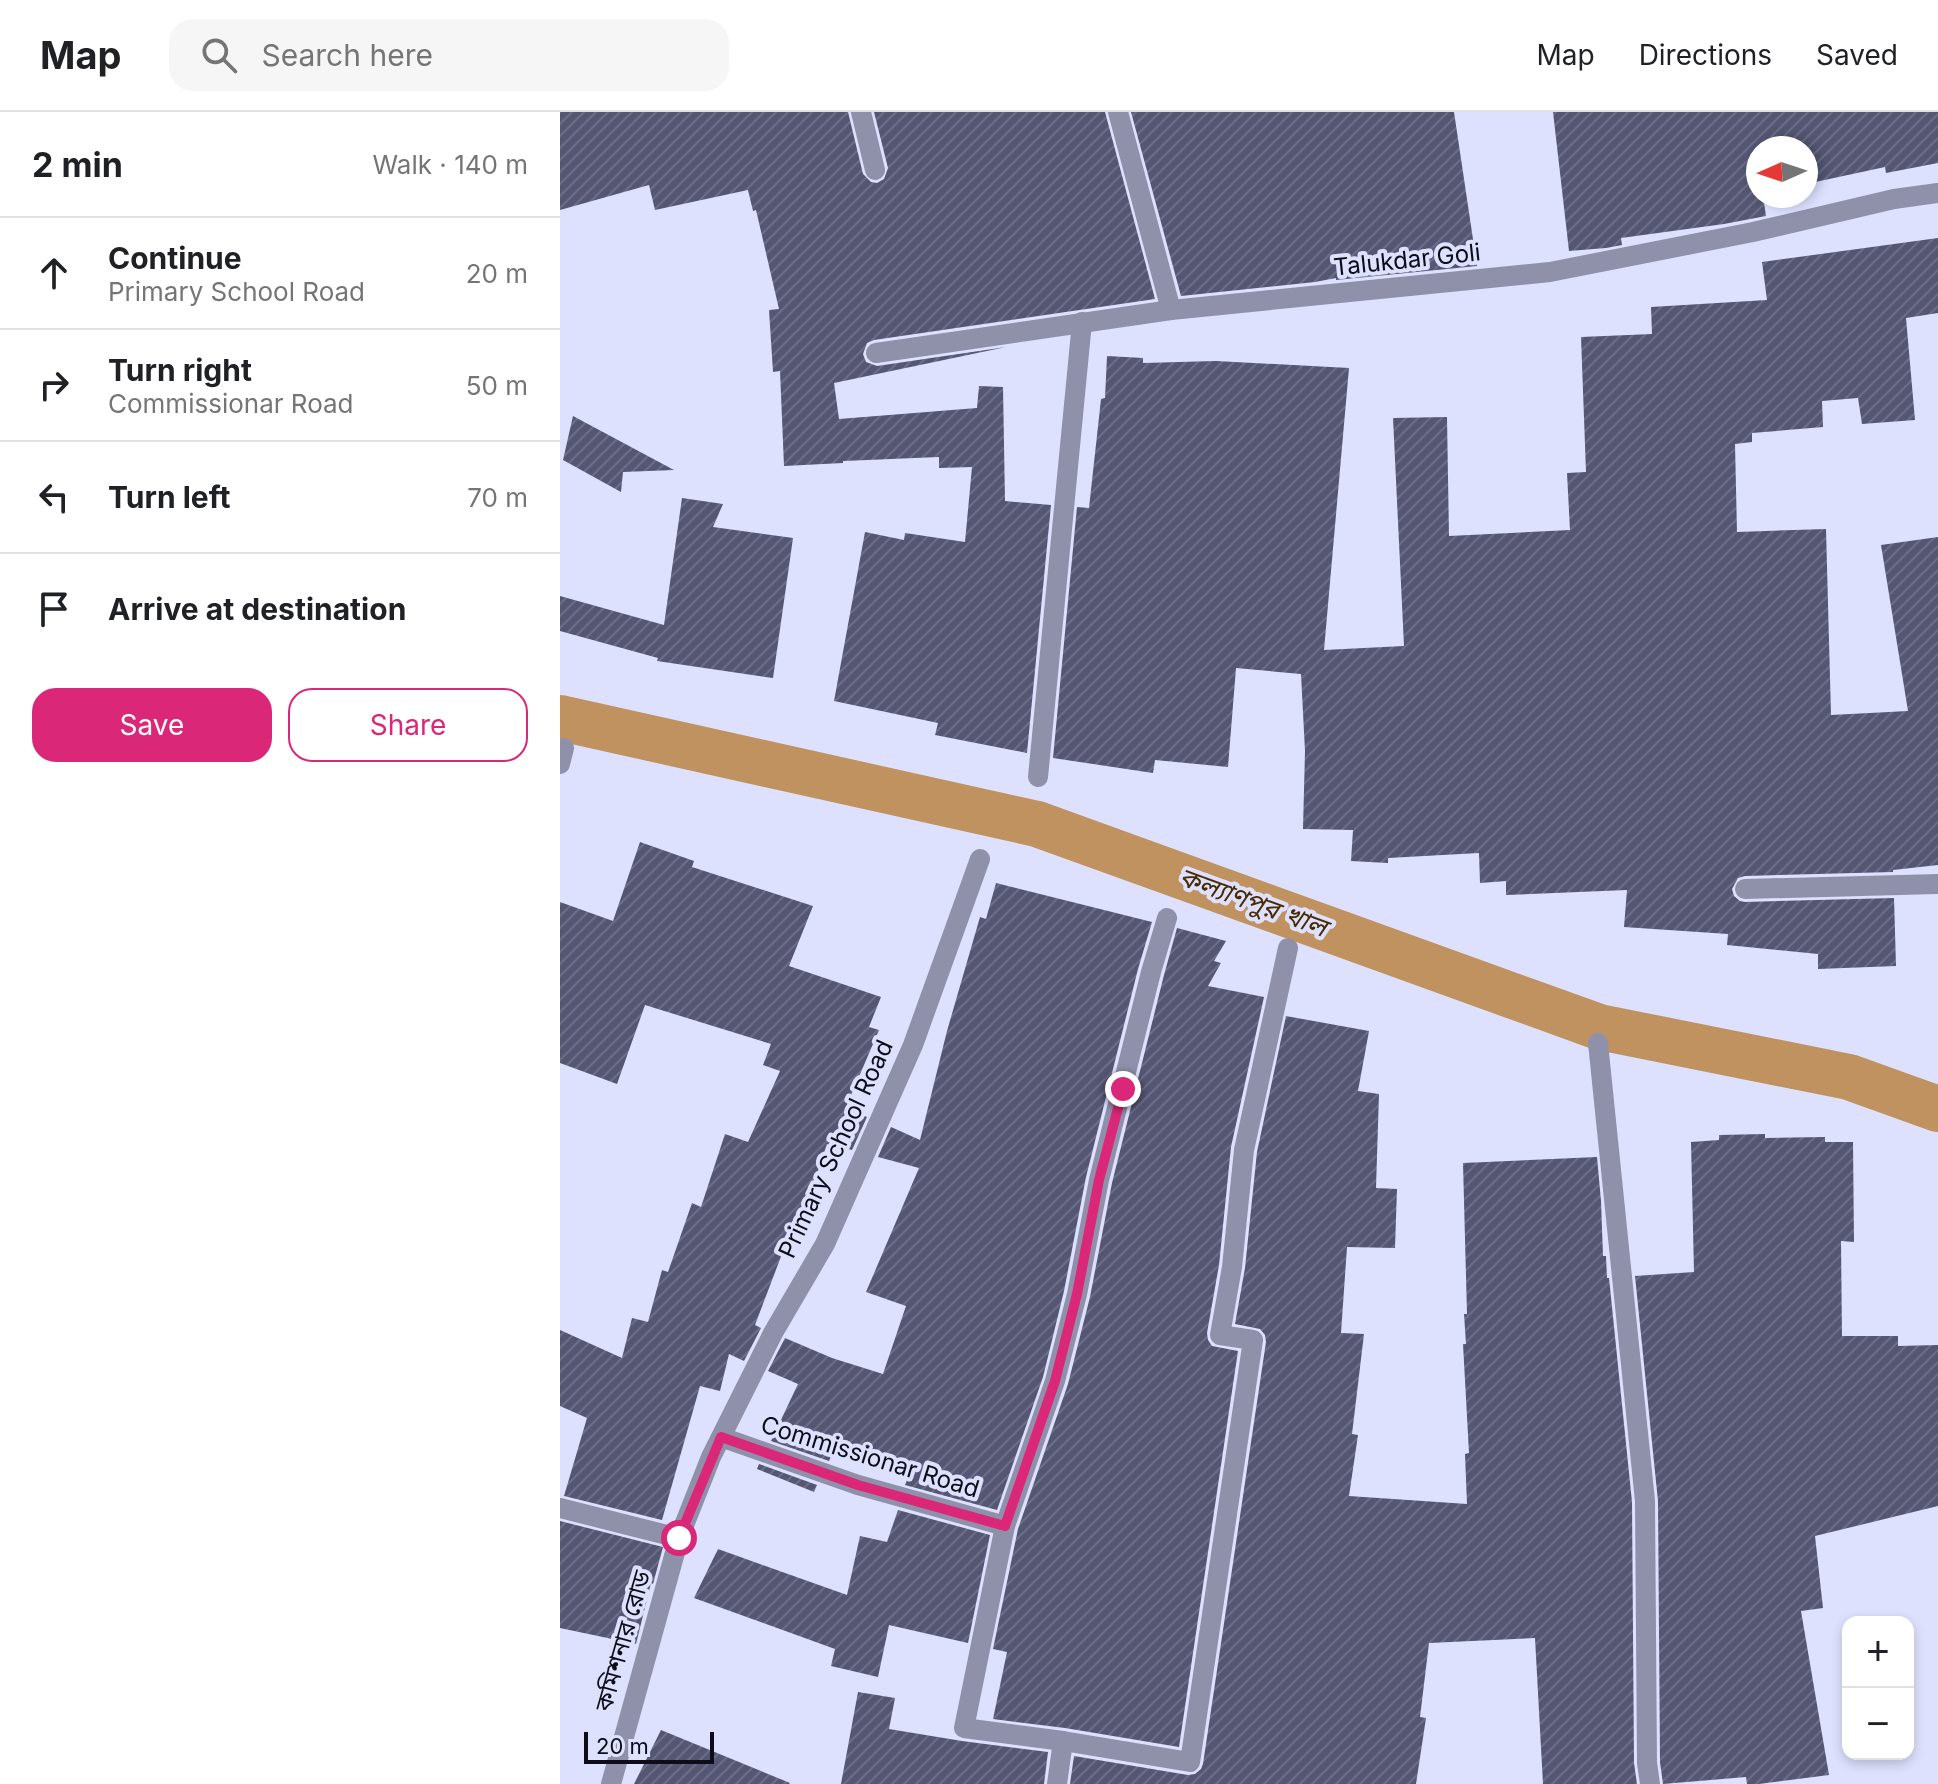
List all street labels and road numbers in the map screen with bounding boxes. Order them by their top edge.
street label: Talukdar Goli [1332,237,1482,282]
street label: Primary School Road [772,1035,899,1262]
street label: Commissionar Road [758,1410,983,1504]
street label: কমিশনার রোড [588,1566,657,1716]

